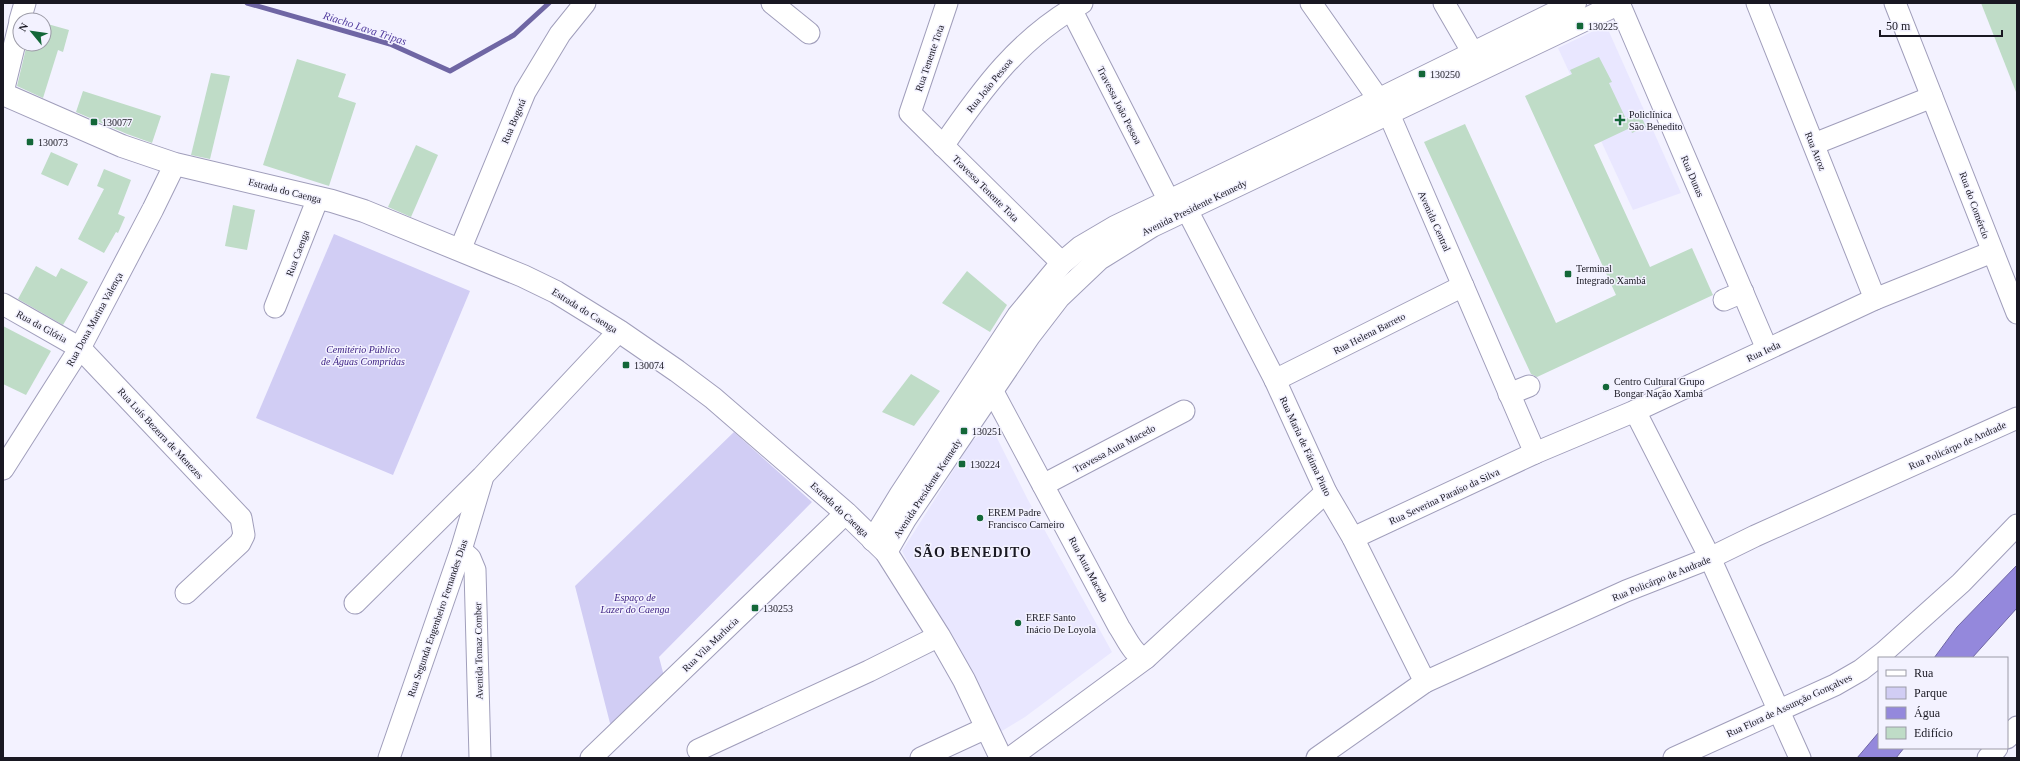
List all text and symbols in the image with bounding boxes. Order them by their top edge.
water label: Riacho Lava Tripas [321,9,408,47]
north arrow [12,12,52,52]
scale bar [1880,12,2002,38]
text: 50 m [1886,19,1911,33]
text: N [16,21,30,34]
marker: 130225 [1575,21,1585,31]
place label: 130225 [1588,21,1618,32]
street label: Rua Tenente Tota [913,23,946,93]
street label: Rua João Pessoa [964,56,1015,115]
street label: Travessa João Pessoa [1095,65,1144,146]
marker: 130250 [1417,69,1427,79]
place label: 130250 [1430,69,1460,80]
street label: Rua Bogotá [499,97,528,145]
place label: Policlínica São Benedito [1629,109,1683,132]
marker: Policlínica São Benedito [1614,114,1626,126]
marker: 130077 [89,117,99,127]
place label: 130077 [102,117,132,128]
street label: Rua Atroz [1803,130,1828,173]
marker: 130073 [25,137,35,147]
place label: 130073 [38,137,68,148]
street label: Travessa Tenente Tota [950,153,1021,224]
street label: Rua Dunas [1679,154,1706,199]
street label: Rua do Comércio [1957,170,1992,240]
street label: Estrada do Caenga [247,176,323,205]
street label: Avenida Presidente Kennedy [1140,177,1249,238]
street label: Avenida Central [1416,189,1453,253]
street label: Rua Caenga [284,228,312,278]
place label: Terminal Integrado Xambá [1576,263,1646,286]
marker: Terminal Integrado Xambá [1563,269,1573,279]
street label: Rua Dona Marina Valença [64,270,125,368]
street label: Estrada do Caenga [550,286,620,335]
street label: Rua da Glória [15,308,69,345]
street label: Rua Helena Barreto [1331,311,1407,356]
street label: Rua Ieda [1745,339,1782,364]
park label: Cemitério Público de Águas Compridas [321,344,405,367]
marker: 130074 [621,360,631,370]
place label: 130074 [634,360,664,371]
place label: Centro Cultural Grupo Bongar Nação Xambá [1614,376,1705,399]
marker: Centro Cultural Grupo Bongar Nação Xambá [1601,382,1611,392]
street label: Rua Luís Bezerra de Menezes [116,386,206,481]
street label: Rua Maria de Fátima Pinto [1278,395,1333,498]
street label: Rua Policárpo de Andrade [1907,419,2008,472]
street label: Travessa Auta Macedo [1071,422,1157,475]
marker: 130251 [959,426,969,436]
place label: 130251 [972,426,1002,437]
street label: Avenida Presidente Kennedy [891,437,964,540]
marker: 130224 [957,459,967,469]
place label: 130224 [970,459,1000,470]
street label: Rua Severina Paraíso da Silva [1387,466,1502,527]
street label: Estrada do Caenga [808,480,871,539]
place label: EREM Padre Francisco Carneiro [988,507,1064,530]
marker: EREM Padre Francisco Carneiro [975,513,985,523]
street label: Rua Auta Macedo [1067,535,1110,604]
street label: Rua Segunda Engenheiro Fernandes Dias [405,538,470,698]
district label: SÃO BENEDITO [914,543,1032,560]
street label: Rua Policárpo de Andrade [1610,553,1713,603]
park label: Espaço de Lazer do Caenga [600,592,669,615]
street label: Avenida Tomaz Comber [472,602,485,700]
marker: 130253 [750,603,760,613]
place label: 130253 [763,603,793,614]
place label: EREF Santo Inácio De Loyola [1026,612,1097,635]
street label: Rua Vila Marlucia [680,614,741,674]
marker: EREF Santo Inácio De Loyola [1013,618,1023,628]
legend [1878,657,2008,749]
text: Rua [1914,666,1934,680]
street label: Rua Flora de Assunção Gonçalves [1725,671,1854,739]
text: Parque [1914,686,1947,700]
text: Água [1914,706,1941,720]
text: Edifício [1914,726,1953,740]

